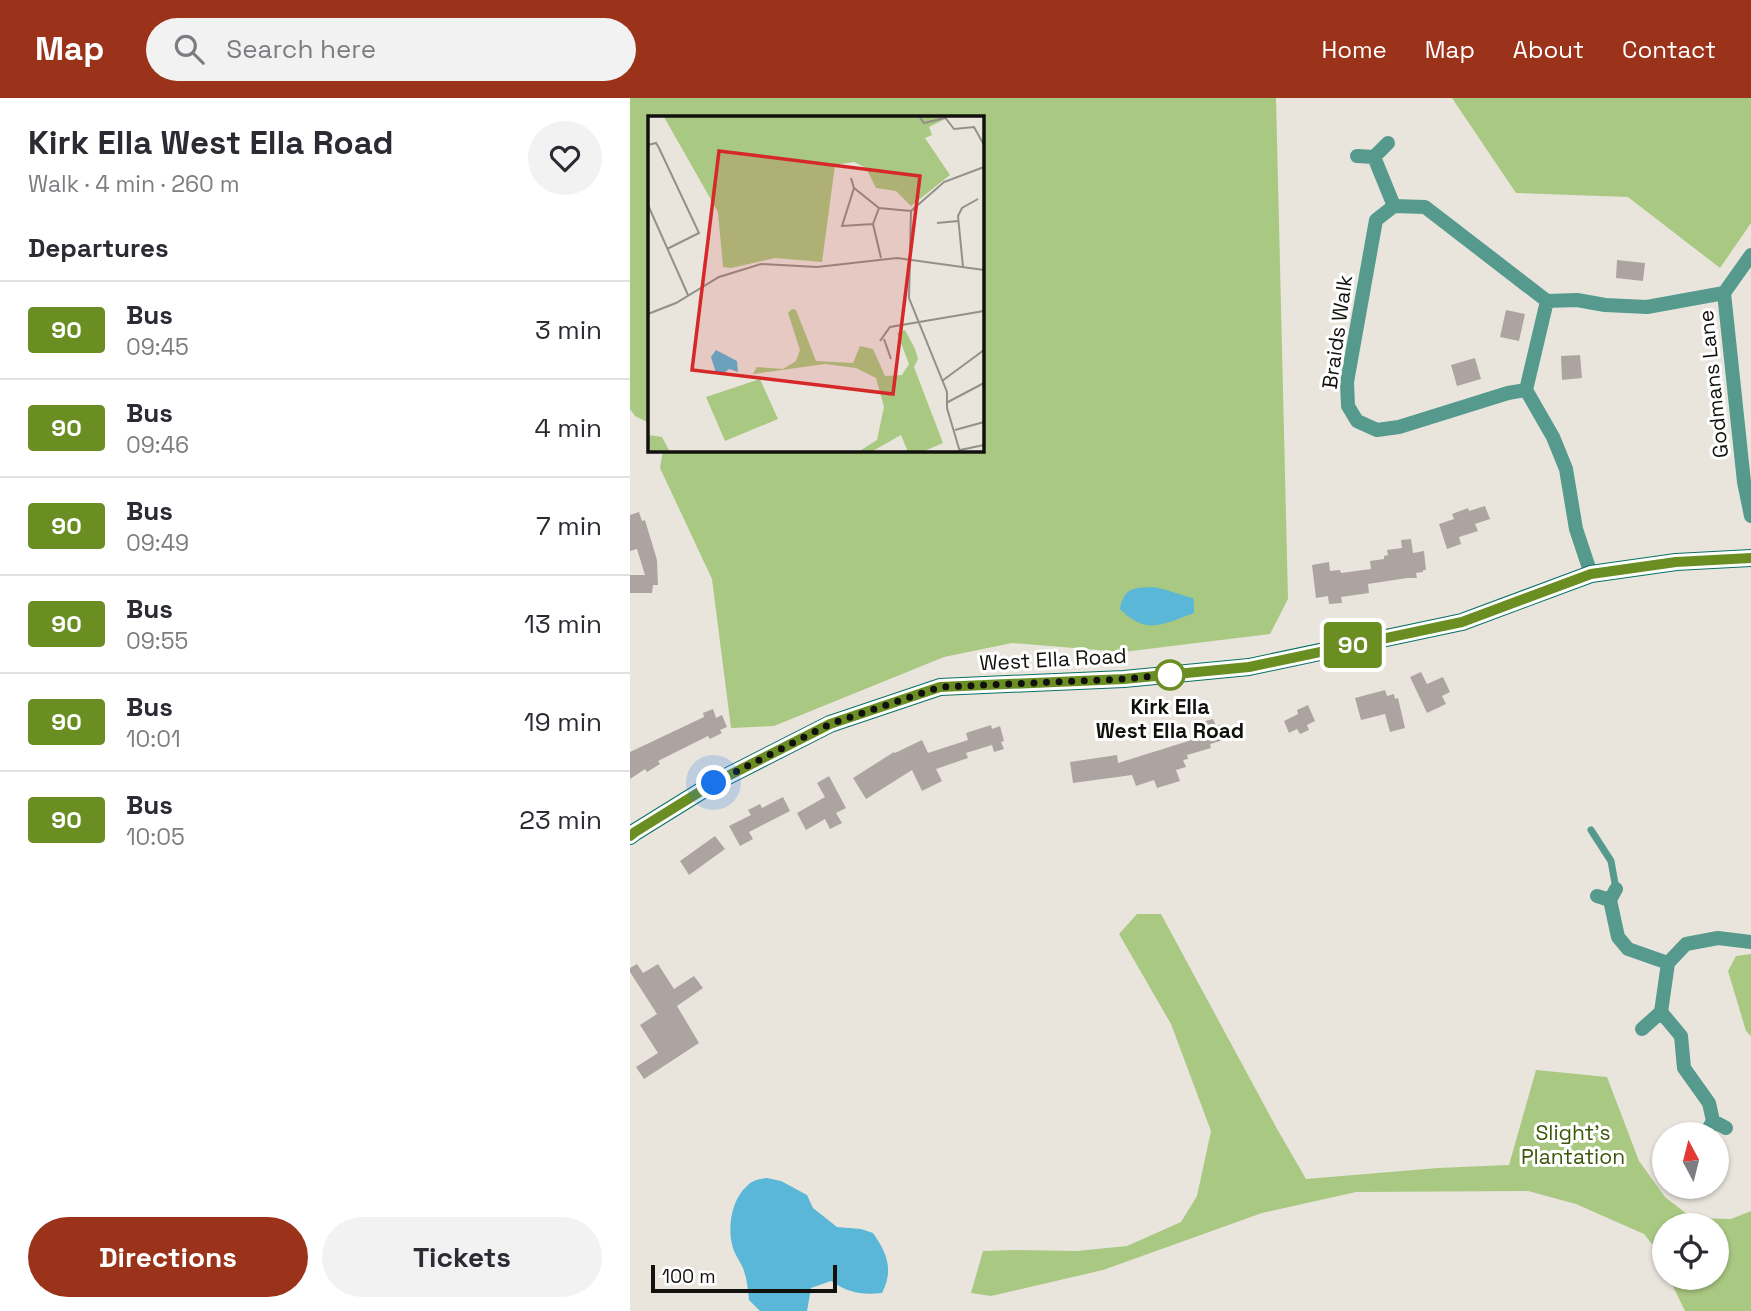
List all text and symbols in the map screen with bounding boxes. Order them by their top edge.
search box [146,18,636,81]
text: Map [35,28,104,70]
icon: search [170,30,208,68]
text: Search here [226,32,376,66]
text: Home [1321,34,1387,65]
text: Map [1425,34,1475,65]
text: About [1513,34,1584,65]
text: Contact [1622,34,1716,65]
inset map [648,116,984,452]
button: heart [528,121,602,195]
text: Kirk Ella West Ella Road [28,122,394,164]
text: Walk · 4 min · 260 m [28,169,240,199]
text: Departures [28,231,169,265]
street label: Braids Walk [1316,273,1358,391]
text: Bus [126,298,173,332]
street label: Godmans Lane [1692,309,1734,459]
text: 3 min [535,313,602,347]
text: 90 [51,314,82,345]
text: 09:45 [126,332,189,362]
text: Bus [126,396,173,430]
text: 4 min [534,411,602,445]
text: 90 [51,412,82,443]
text: 09:46 [126,430,189,460]
text: Bus [126,494,173,528]
text: 7 min [536,509,602,543]
text: 90 [51,510,82,541]
text: 09:49 [126,528,189,558]
text: Bus [126,592,173,626]
text: 13 min [524,607,602,641]
text: 90 [51,608,82,639]
line badge: 90 [1322,622,1384,668]
text: 09:55 [126,626,188,656]
text: 90 [1338,629,1368,660]
street label: West Ella Road [979,642,1127,676]
marker: Kirk Ella West Ella Road [1155,660,1185,690]
text: Bus [126,690,173,724]
place label: Kirk Ella West Ella Road [1096,693,1244,744]
text: 19 min [524,705,602,739]
text: 90 [51,706,82,737]
text: 10:01 [126,724,181,754]
your location [696,765,731,800]
text: Bus [126,788,173,822]
text: 23 min [519,803,602,837]
text: 90 [51,804,82,835]
text: 10:05 [126,822,185,852]
park label: Slight's Plantation [1521,1119,1625,1170]
north arrow [1652,1122,1729,1199]
map controls [1652,1122,1729,1290]
button: locate [1652,1213,1729,1290]
button: Directions [28,1217,308,1297]
button: Tickets [322,1217,602,1297]
scale bar [651,1262,836,1294]
text: 100 m [662,1264,716,1289]

